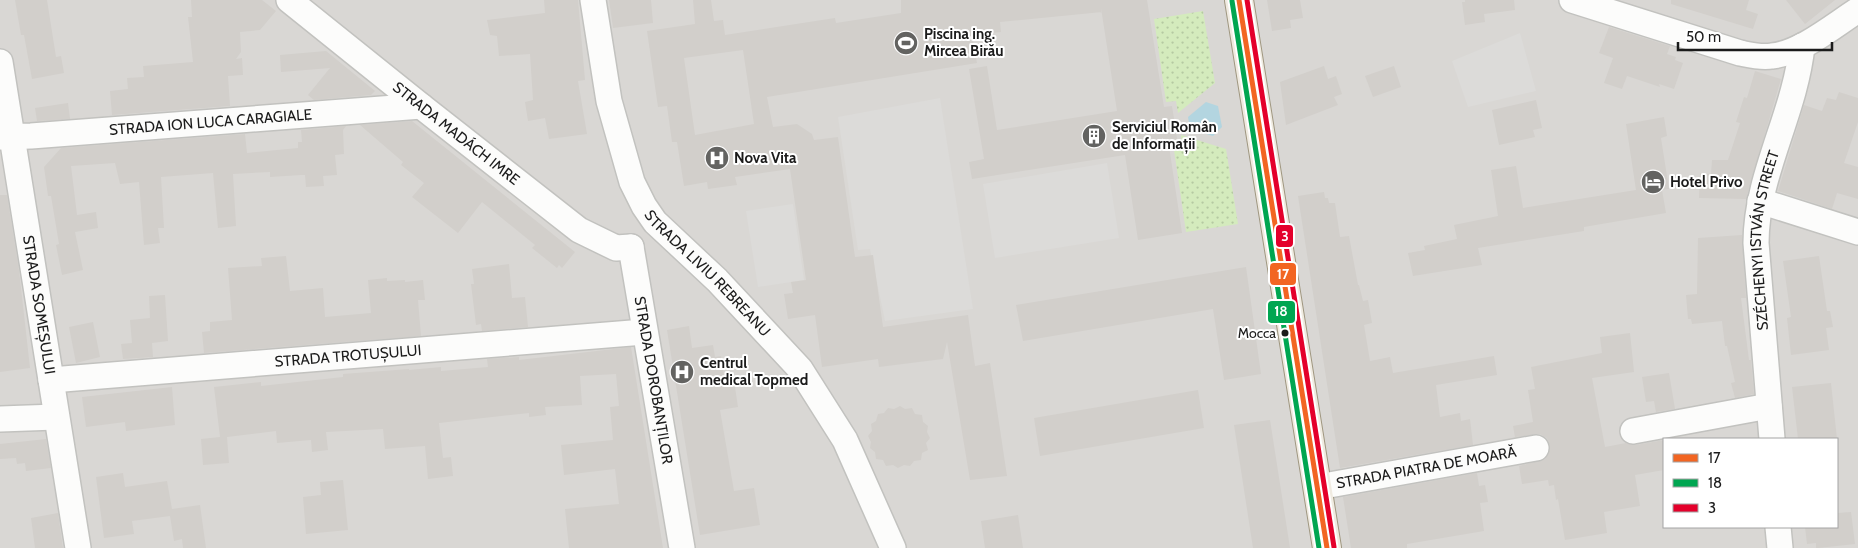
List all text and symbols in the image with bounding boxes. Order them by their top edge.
scale bar [1678,20,1832,52]
place label: Piscina ing. Mircea Birău [924,25,1004,60]
text: 50 m [1686,28,1721,46]
sports icon: Piscina ing. Mircea Birău [893,30,919,56]
street label: STRADA MADÁCH IMRE [389,78,523,189]
street label: STRADA ION LUCA CARAGIALE [108,105,313,139]
place label: Serviciul Român de Informații [1112,118,1217,154]
building icon: Serviciul Român de Informații [1081,123,1107,149]
hospital icon: Nova Vita [704,145,730,171]
street label: SZÉCHENYI ISTVÁN STREET [1747,148,1783,331]
place label: Nova Vita [734,149,797,167]
hotel icon: Hotel Privo [1640,169,1666,195]
place label: Hotel Privo [1670,173,1743,191]
street label: STRADA LIVIU REBREANU [641,207,774,340]
line badge: 3 [1275,224,1294,248]
text: 3 [1281,227,1289,245]
street label: STRADA SOMEȘULUI [19,234,59,376]
line badge: 17 [1269,262,1297,286]
text: 17 [1277,265,1290,283]
street label: STRADA DOROBANȚILOR [630,295,677,465]
line badge: 18 [1267,300,1296,324]
text: 18 [1274,302,1288,320]
place label: Mocca [1238,324,1276,342]
marker: Mocca [1280,328,1290,338]
street label: STRADA TROTUȘULUI [274,341,422,371]
place label: Centrul medical Topmed [700,354,808,389]
hospital icon: Centrul medical Topmed [669,359,695,385]
legend [1663,438,1838,528]
street label: STRADA PIATRA DE MOARĂ [1335,443,1518,493]
text: 17 [1708,449,1721,467]
text: 18 [1708,474,1722,492]
text: 3 [1708,499,1716,517]

